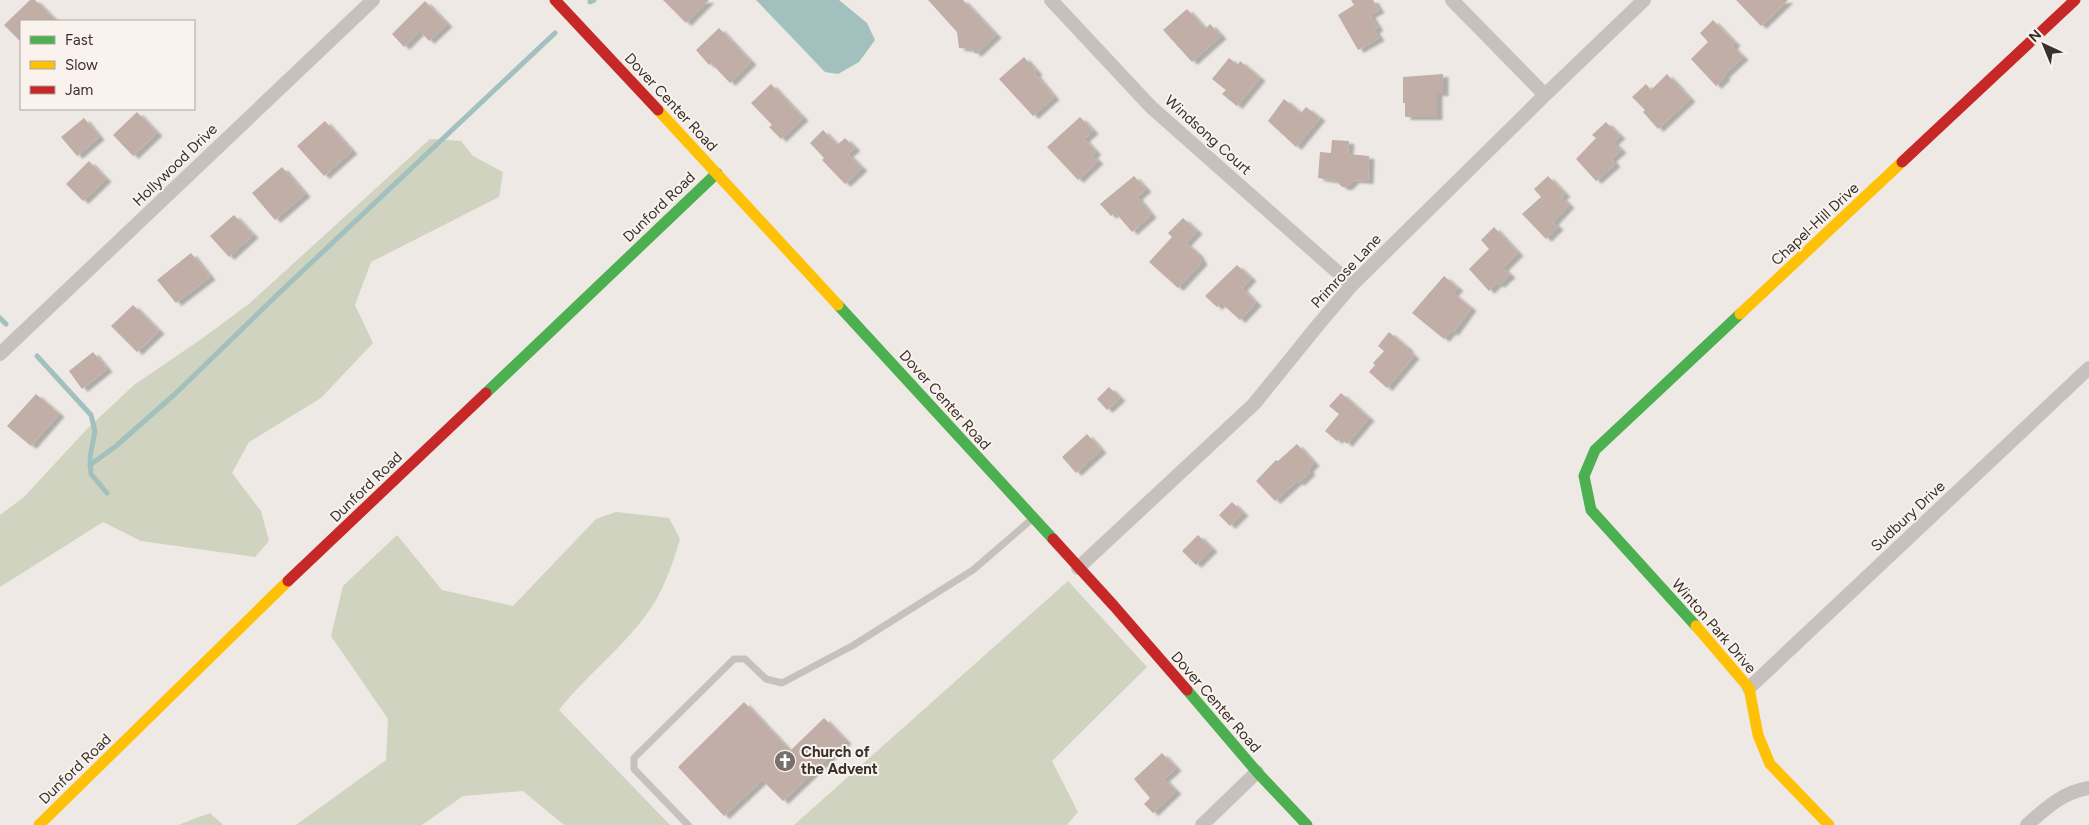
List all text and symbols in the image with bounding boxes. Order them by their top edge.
legend [20,20,195,110]
north arrow [2019,20,2069,70]
text: N [2026,26,2045,46]
text: Fast [65,31,94,49]
street label: Dover Center Road [621,49,721,155]
text: Slow [65,56,98,74]
text: Jam [65,81,93,99]
street label: Windsong Court [1161,91,1255,179]
street label: Hollywood Drive [129,120,221,210]
street label: Dunford Road [619,168,699,246]
street label: Chapel-Hill Drive [1767,179,1863,269]
street label: Primrose Lane [1307,230,1385,312]
street label: Dover Center Road [896,346,994,454]
street label: Dunford Road [326,448,406,526]
street label: Sudbury Drive [1867,477,1949,555]
street label: Winton Park Drive [1668,575,1760,677]
street label: Dover Center Road [1167,648,1265,756]
street label: Dunford Road [35,730,115,808]
place label: Church of the Advent [801,743,878,778]
church icon: Church of the Advent [773,749,797,773]

